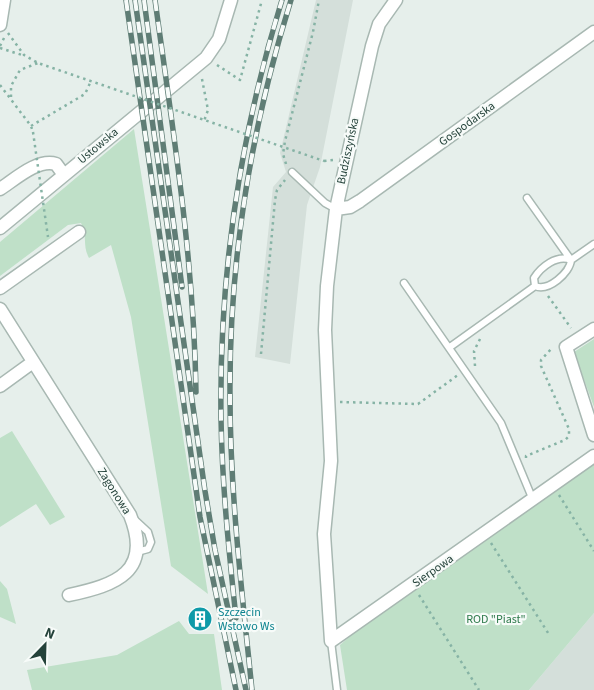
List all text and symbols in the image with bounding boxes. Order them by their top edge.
street label: Gospodarska [435,98,499,150]
street label: Budziszyńska [333,116,363,186]
street label: Ustowska [74,124,122,168]
street label: Zagonowa [93,464,135,518]
street label: Sierpowa [409,551,457,591]
place label: Szczecin Wstowo Ws [218,604,275,635]
building icon: Szczecin Wstowo Ws [187,606,213,632]
park label: ROD "Piast" [466,611,526,628]
north arrow [20,620,70,670]
text: N [41,623,58,645]

